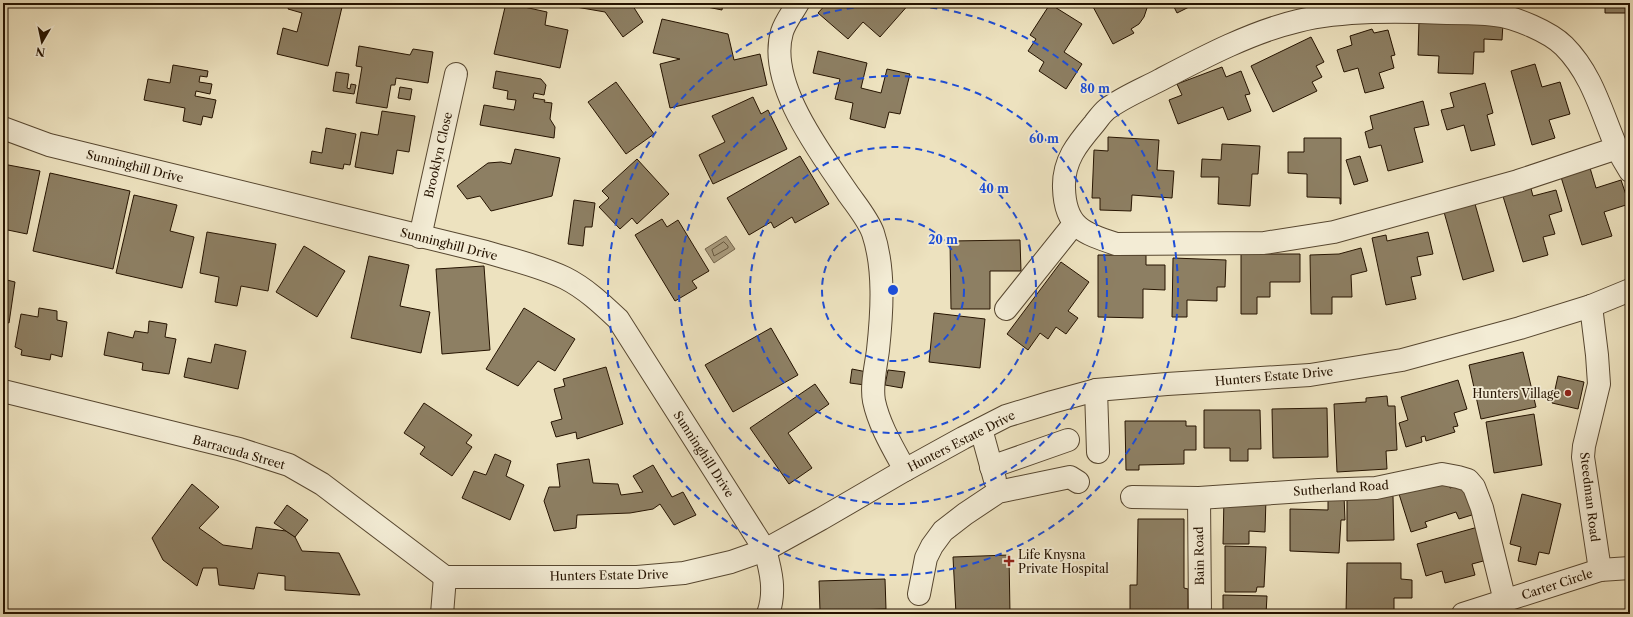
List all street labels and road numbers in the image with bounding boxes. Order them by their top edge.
street label: Brooklyn Close [421,110,455,199]
street label: Sunninghill Drive [85,147,185,185]
street label: Sunninghill Drive [399,225,499,263]
street label: Hunters Estate Drive [1214,363,1334,389]
street label: Hunters Estate Drive [905,407,1018,475]
street label: Sunninghill Drive [671,408,738,500]
street label: Barracuda Street [191,432,288,473]
street label: Steedman Road [1577,451,1603,543]
street label: Sutherland Road [1293,477,1390,499]
street label: Bain Road [1191,526,1207,586]
street label: Carter Circle [1519,565,1595,603]
street label: Hunters Estate Drive [549,566,669,584]

